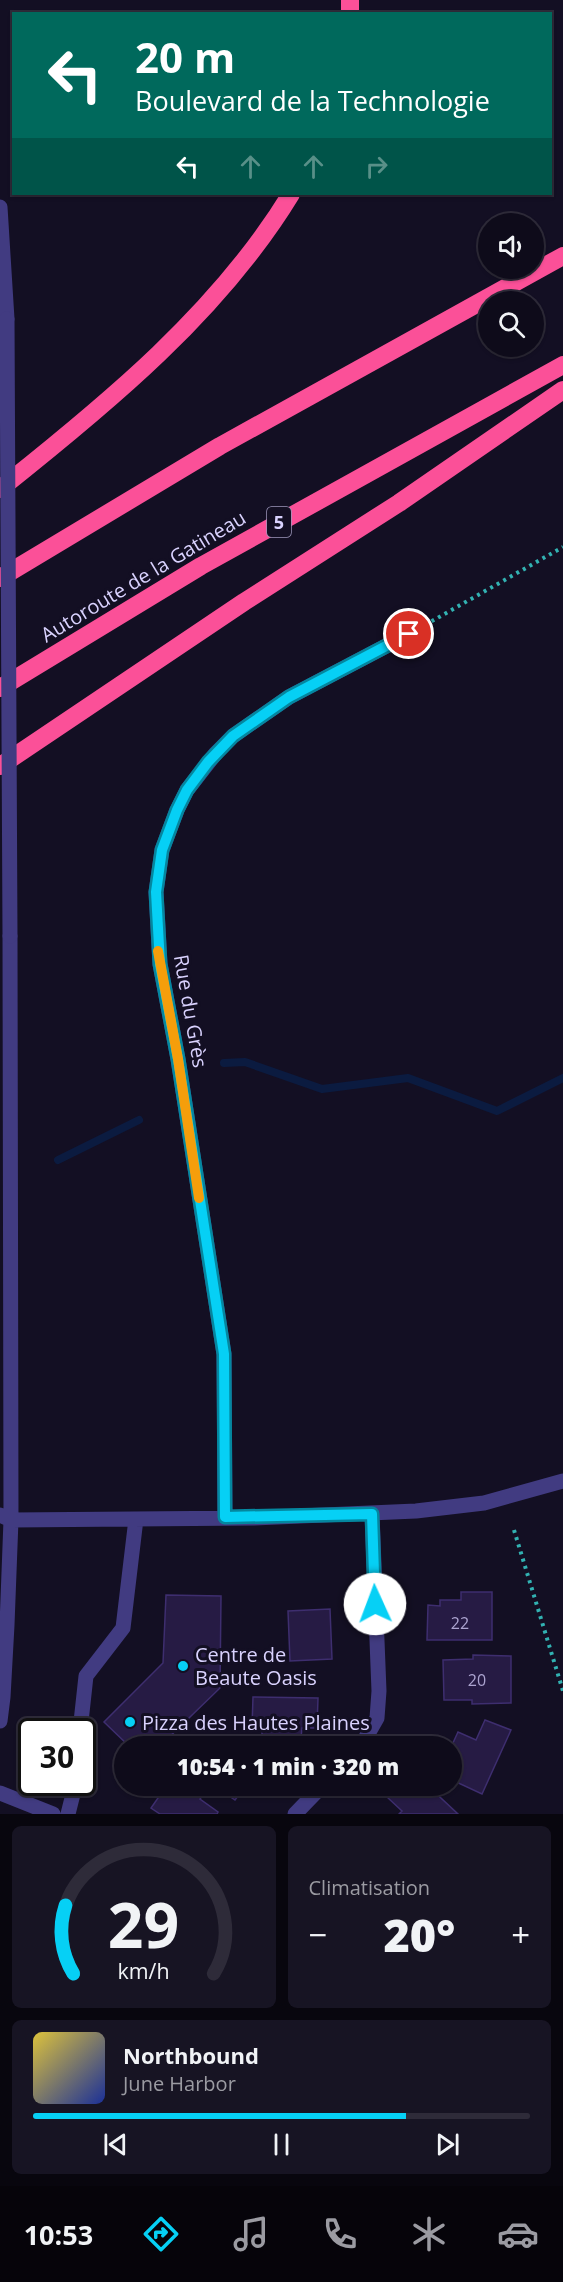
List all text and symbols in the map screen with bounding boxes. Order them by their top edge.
text: 20 m [135,28,235,85]
icon: left [36,36,114,114]
text: Boulevard de la Technologie [135,82,490,119]
icon: left [171,150,204,183]
icon: ahead [234,150,267,183]
icon: ahead [297,150,330,183]
icon: right [360,150,393,183]
map controls [478,213,544,357]
button: sound [478,213,544,279]
button: search [478,291,544,357]
street label: Autoroute de la Gatineau [35,504,251,648]
road number: 5 [267,507,291,537]
pin [383,608,434,659]
icon: arrive [392,617,425,650]
street label: Rue du Grès [168,952,214,1070]
position arrow [343,1572,407,1636]
house number: 22 [451,1612,469,1634]
place label: Centre de Beaute Oasis [195,1641,317,1691]
marker: Centre de Beaute Oasis [176,1659,190,1673]
house number: 20 [468,1669,486,1691]
place label: Pizza des Hautes Plaines [142,1709,370,1736]
marker: Pizza des Hautes Plaines [123,1715,137,1729]
speed limit sign: 30 [18,1718,96,1796]
text: 10:54 · 1 min · 320 m [177,1751,399,1781]
text: Climatisation [309,1874,430,1901]
text: 29 [108,1881,179,1966]
text: 20° [383,1904,455,1965]
text: − [309,1912,327,1957]
text: + [511,1912,530,1957]
text: km/h [118,1956,170,1985]
text: Northbound [123,2040,259,2070]
text: June Harbor [123,2070,236,2097]
icon: previous [99,2128,132,2161]
icon: pause [265,2128,298,2161]
icon: next [431,2128,464,2161]
icon: directions [140,2213,182,2255]
icon: music [230,2213,272,2255]
icon: phone [319,2213,361,2255]
icon: climate [408,2213,450,2255]
icon: car [497,2213,539,2255]
text: 10:53 [24,2216,93,2253]

